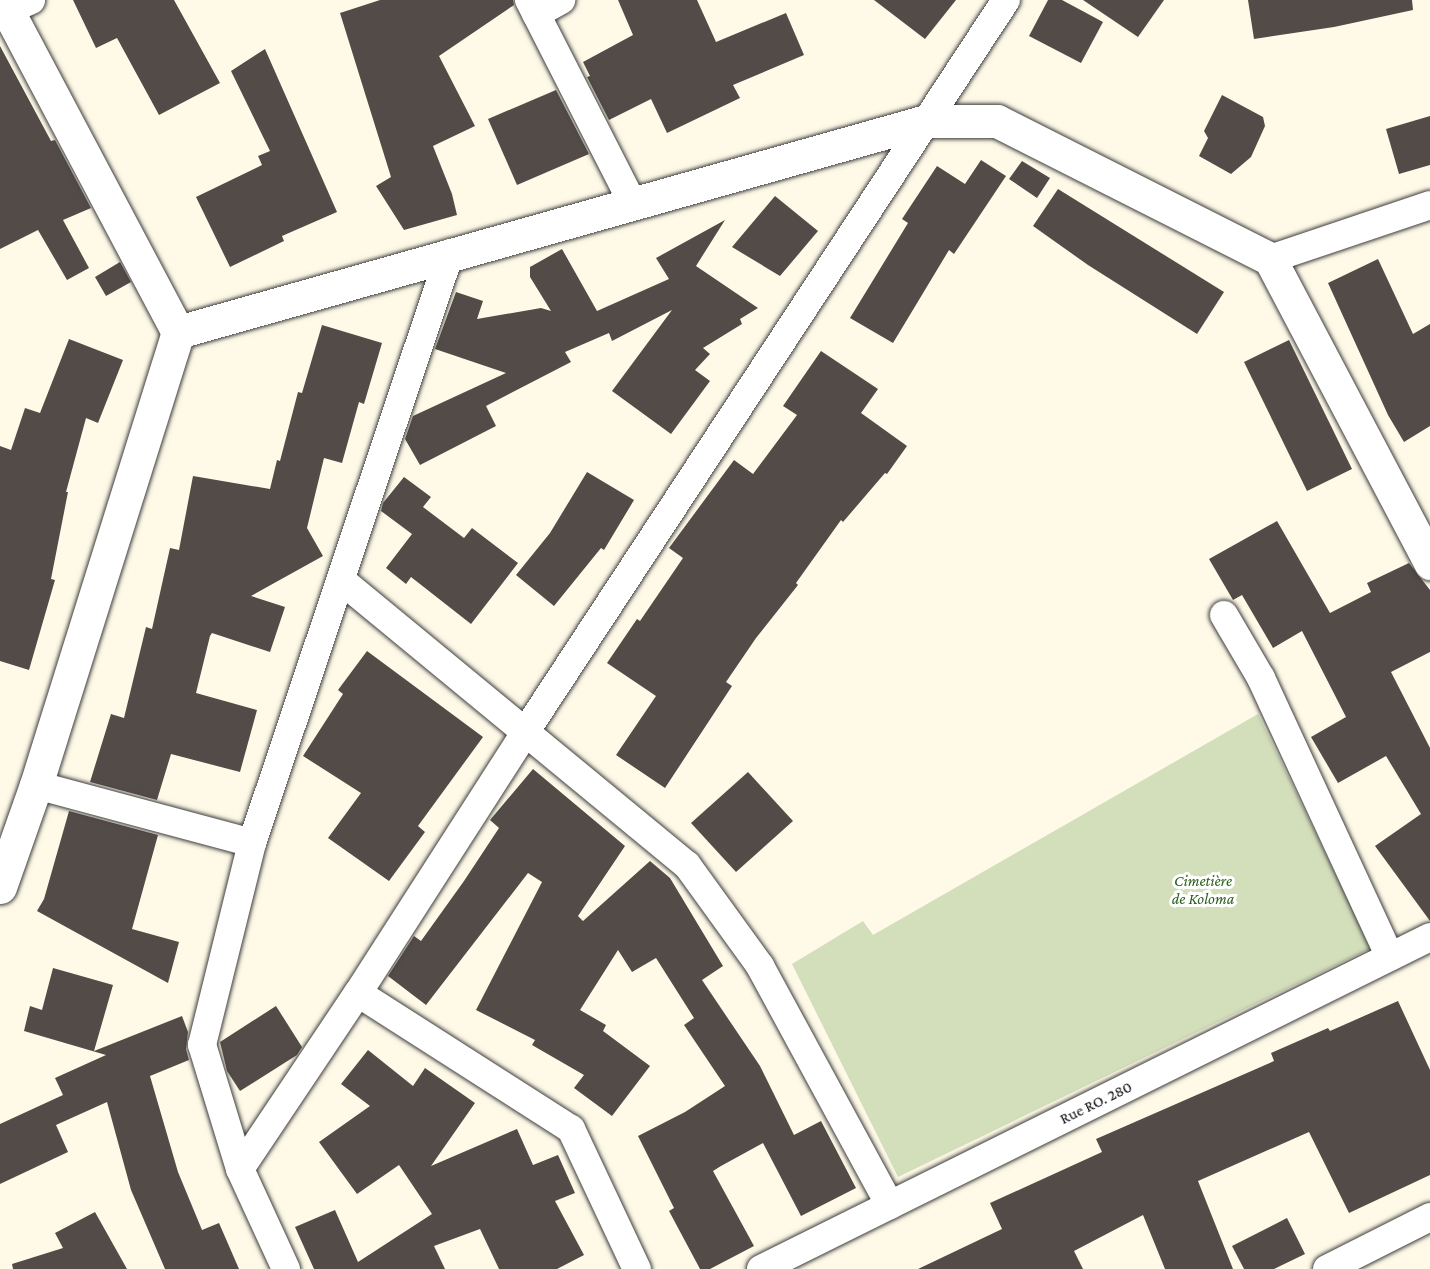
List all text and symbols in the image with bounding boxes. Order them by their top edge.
park label: Cimetière de Koloma [1172,871,1234,909]
street label: Rue RO. 280 [1057,1077,1135,1129]

